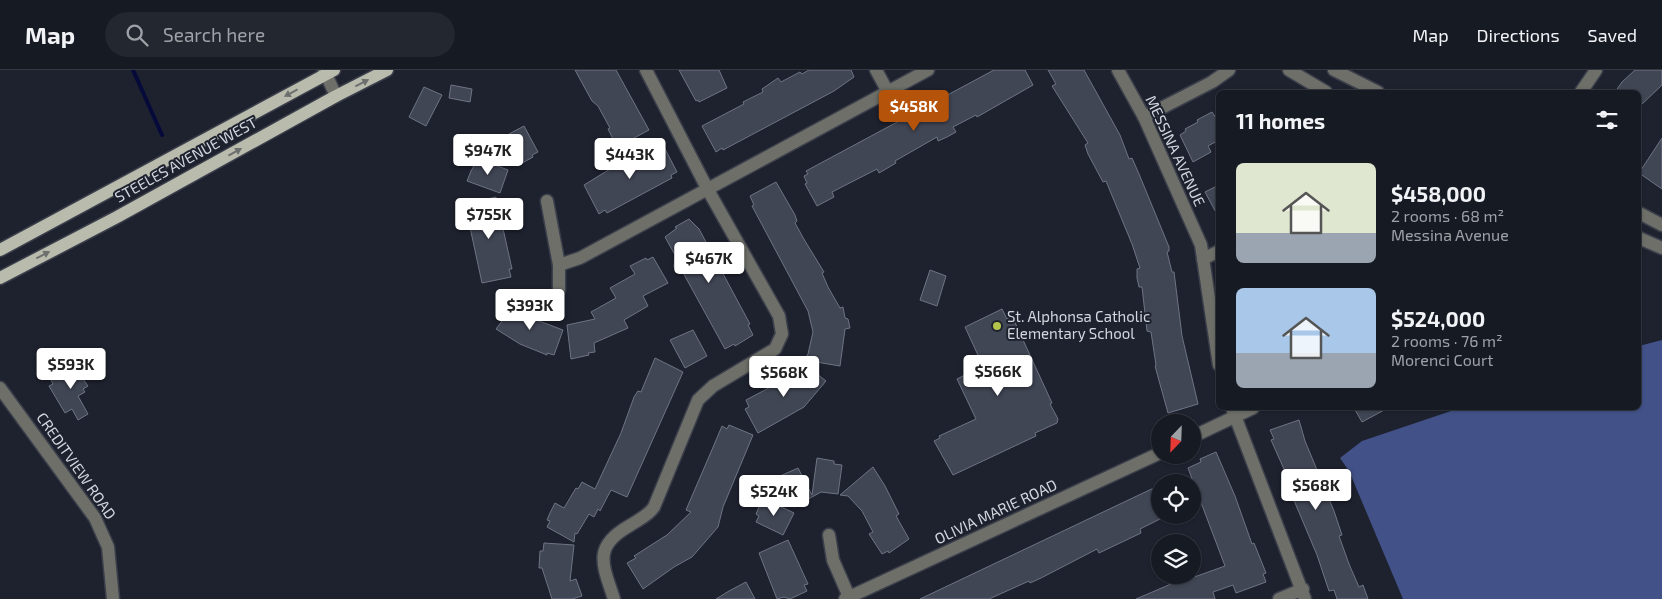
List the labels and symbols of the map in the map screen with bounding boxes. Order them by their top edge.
one-way arrow [354,79,369,87]
one-way arrow [284,89,299,97]
pin: $458K [879,90,949,132]
street label: MESSINA AVENUE [1142,92,1209,209]
street label: STEELES AVENUE WEST [111,112,260,206]
pin: $947K [453,134,523,176]
pin: $443K [595,138,665,180]
one-way arrow [227,148,242,156]
pin: $755K [454,198,524,240]
pin: $467K [674,242,744,284]
one-way arrow [36,251,51,259]
pin: $393K [495,288,565,331]
place label: St. Alphonsa Catholic Elementary School [1007,307,1150,342]
marker: St. Alphonsa Catholic Elementary School [991,320,1003,332]
pin: $593K [36,348,106,390]
pin: $566K [963,354,1033,397]
pin: $568K [749,356,819,398]
street label: CREDITVIEW ROAD [33,409,120,522]
north arrow [1151,414,1201,464]
pin: $568K [1281,468,1351,511]
pin: $524K [739,474,809,517]
street label: OLIVIA MARIE ROAD [932,475,1060,547]

